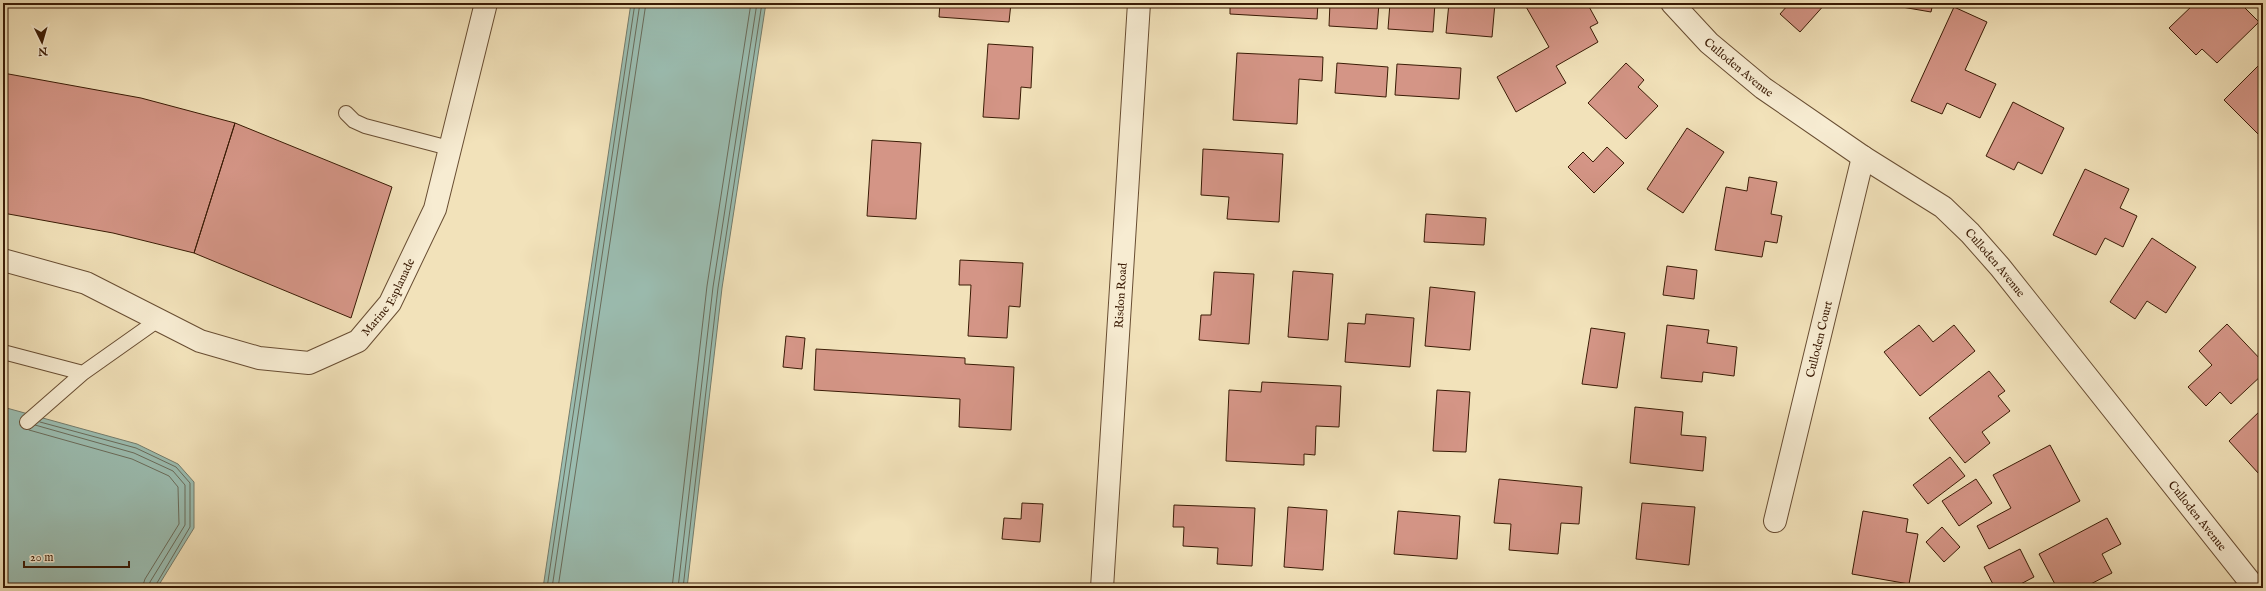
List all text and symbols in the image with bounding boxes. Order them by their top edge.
north arrow [22,22,62,62]
street label: Culloden Avenue [1701,35,1776,101]
text: N [37,43,49,58]
street label: Culloden Avenue [1961,225,2028,301]
street label: Marine Esplanade [358,256,418,339]
street label: Risdon Road [1111,262,1131,329]
street label: Culloden Court [1803,299,1836,379]
street label: Culloden Avenue [2165,478,2230,554]
scale bar [24,543,129,569]
text: 20 m [30,550,53,565]

